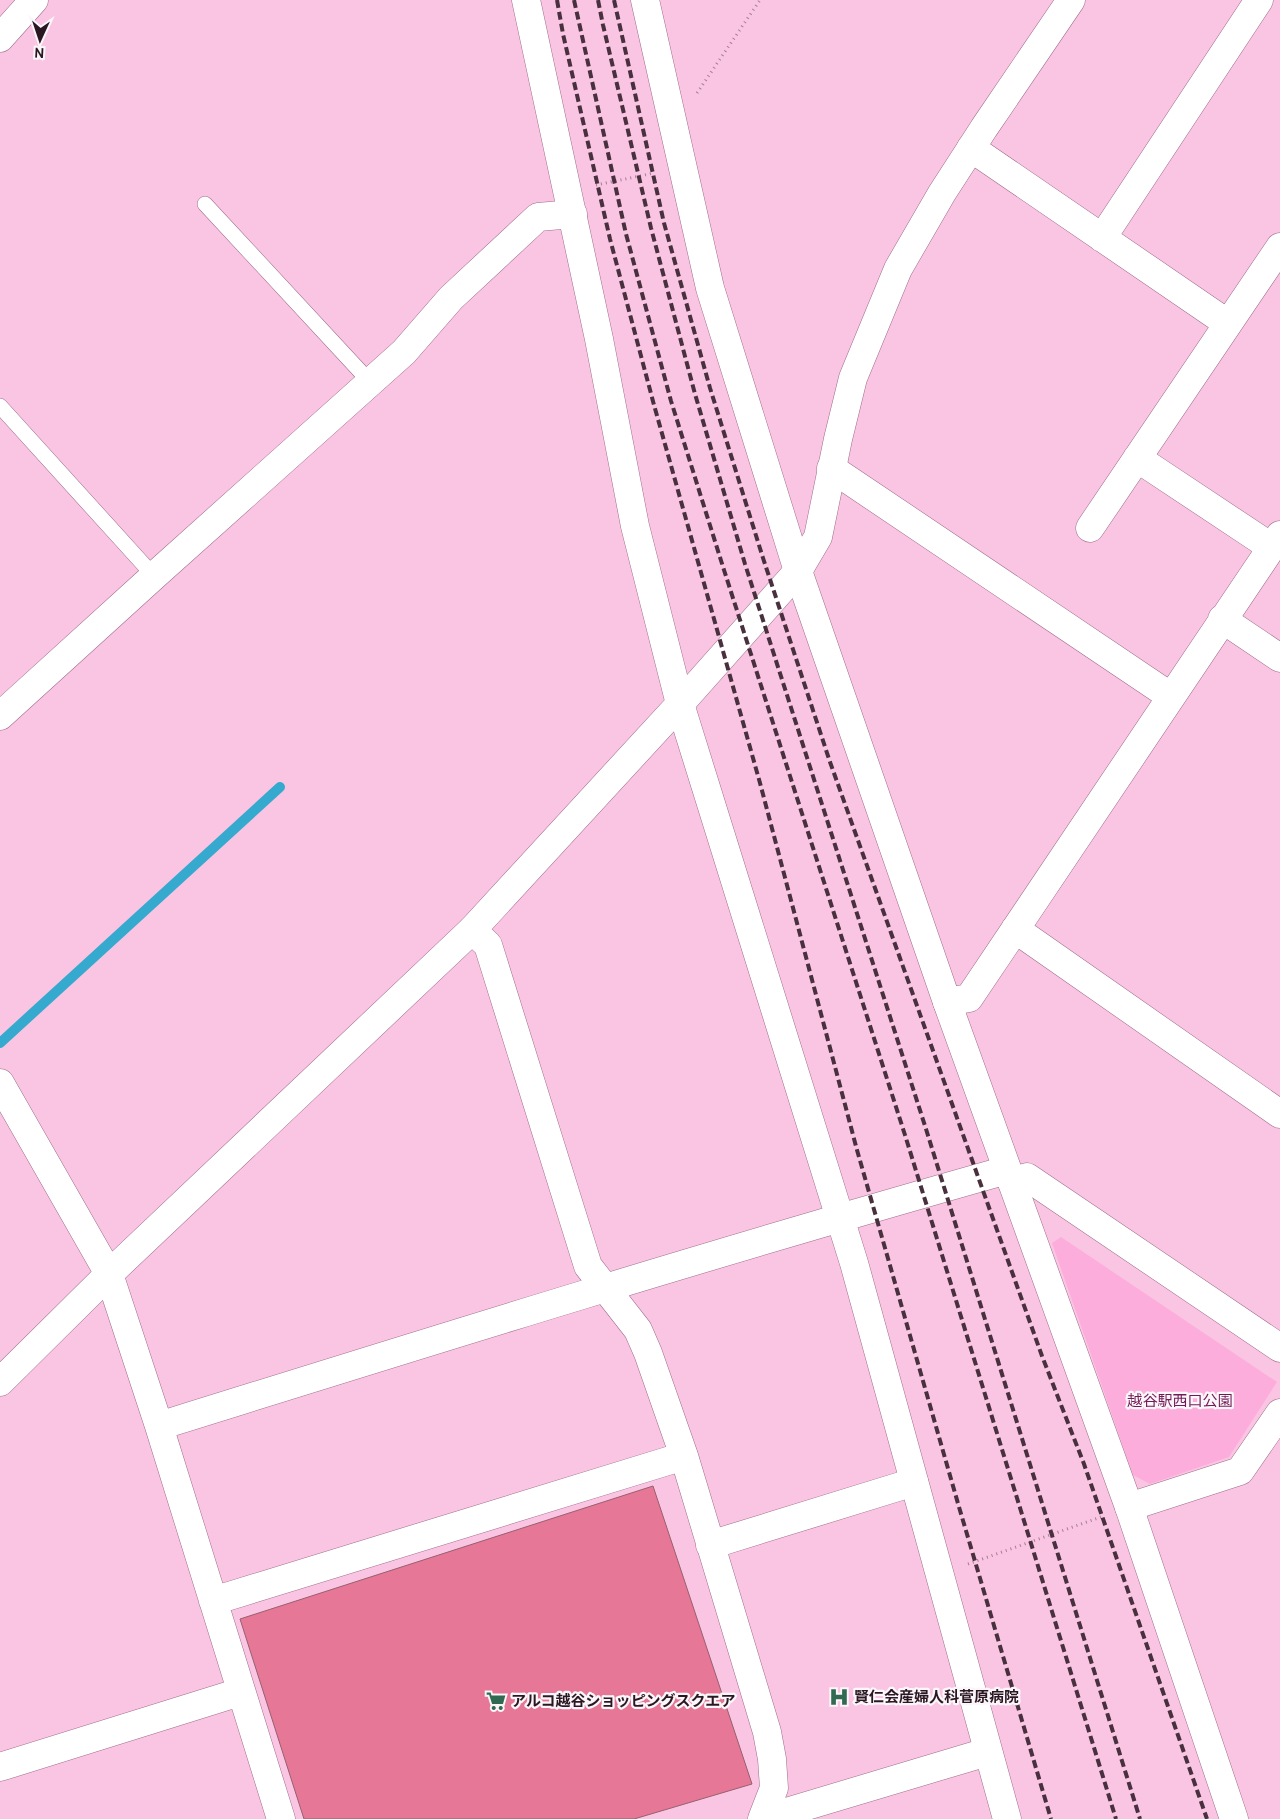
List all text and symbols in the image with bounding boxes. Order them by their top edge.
north arrow [15,15,65,65]
text: N [34,44,45,62]
park label: 越谷駅西口公園 [1126,1392,1233,1410]
hospital icon: 賢仁会産婦人科菅原病院 [828,1686,850,1708]
place label: 賢仁会産婦人科菅原病院 [854,1688,1019,1706]
supermarket icon: アルコ越谷ショッピングスクエア [485,1690,507,1712]
place label: アルコ越谷ショッピングスクエア [511,1692,736,1710]

